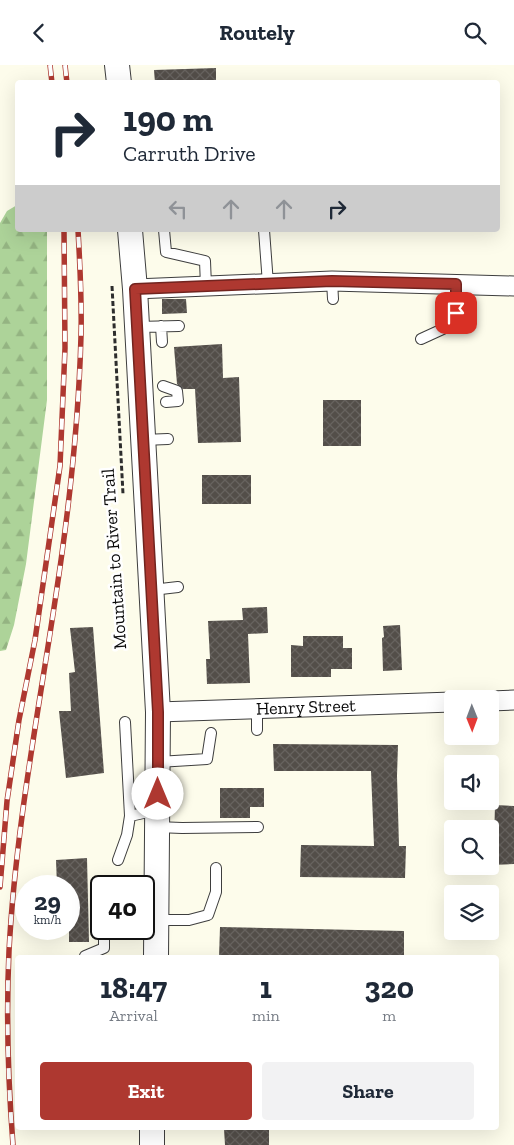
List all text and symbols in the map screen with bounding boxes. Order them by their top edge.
icon: back [25,19,53,47]
text: Routely [219,19,295,46]
icon: search [461,19,489,47]
text: 190 m [123,98,213,140]
icon: right [40,100,105,165]
text: Carruth Drive [123,140,256,167]
icon: left [164,195,192,223]
icon: ahead [217,195,245,223]
icon: ahead [270,195,298,223]
icon: right [323,195,351,223]
pin [435,292,477,334]
icon: arrive [442,299,470,327]
street label: Mountain to River Trail [97,468,131,650]
north arrow [444,690,499,745]
map controls [444,690,499,940]
street label: Henry Street [256,694,357,720]
button: sound [444,755,499,810]
position arrow [131,767,183,819]
button: search [444,820,499,875]
speed limit sign: 40 [90,875,155,940]
button: layers [444,885,499,940]
text: 29 [34,886,61,916]
text: km/h [34,913,61,927]
text: 18:47 [100,970,167,1006]
text: 1 [260,970,272,1006]
text: 320 [365,970,414,1006]
text: Arrival [109,1006,158,1025]
text: min [252,1006,280,1025]
text: m [382,1006,396,1025]
button: Exit [40,1062,252,1120]
button: Share [262,1062,474,1120]

